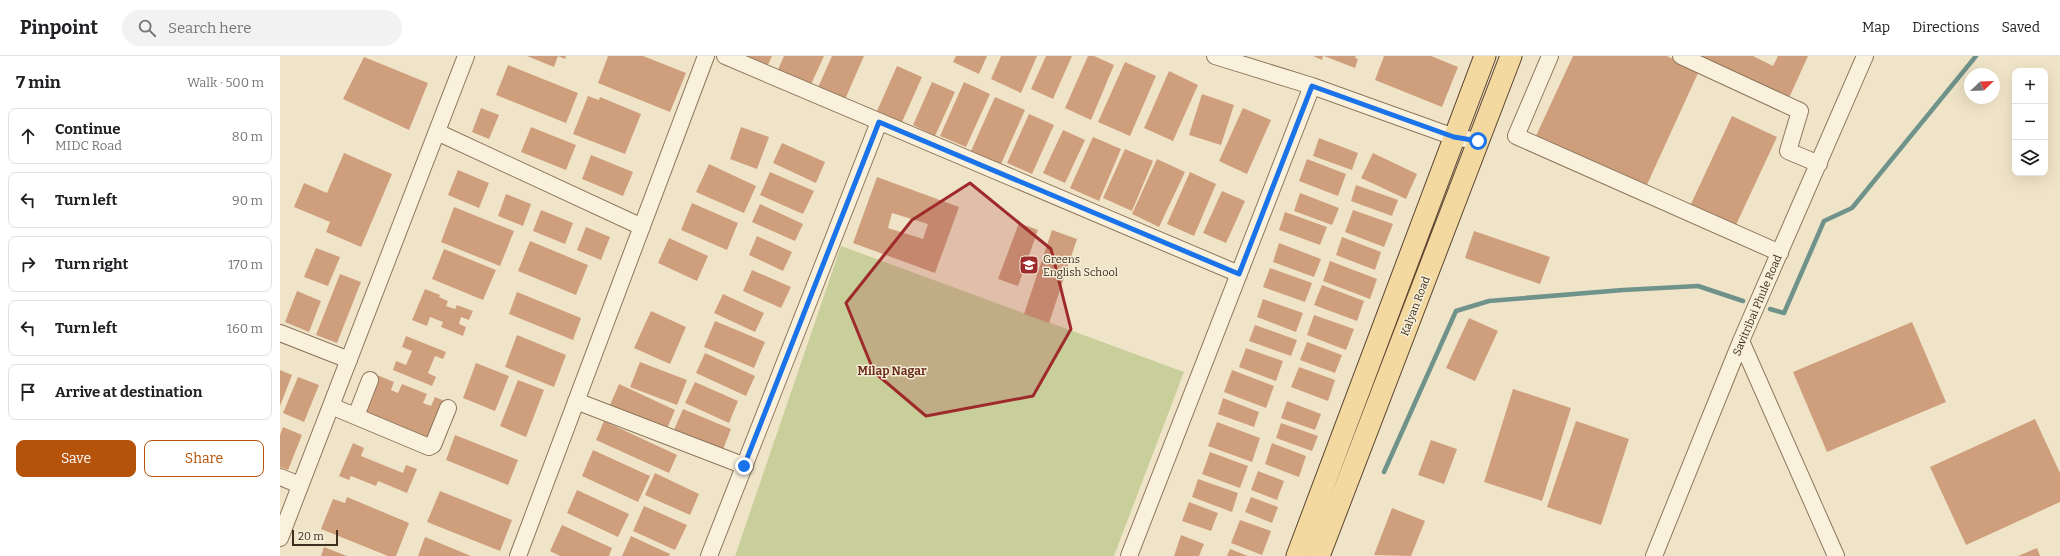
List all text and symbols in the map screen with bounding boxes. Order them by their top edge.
search box [122,10,402,46]
text: Pinpoint [20,16,98,39]
icon: search [136,17,158,39]
text: Search here [168,19,251,37]
text: Map [1862,19,1890,36]
text: Directions [1912,19,1980,36]
text: Saved [2002,19,2040,36]
north arrow [1964,68,2000,104]
map controls [2012,68,2048,176]
button: + [2012,68,2048,104]
text: 7 min [16,72,61,93]
text: Walk · 500 m [187,75,264,90]
button: − [2012,104,2048,140]
text: Continue [55,120,121,138]
icon: ahead [17,125,39,147]
text: 80 m [232,129,263,144]
route start [1469,132,1487,150]
text: MIDC Road [55,138,122,153]
button: layers [2012,140,2048,176]
icon: left [17,189,39,211]
text: Turn left [55,191,117,209]
text: 90 m [232,193,263,208]
street label: Savitribai Phule Road [1730,252,1785,358]
icon: right [17,253,39,275]
place label: Greens English School [1043,253,1118,279]
school or university icon: Greens English School [1018,254,1040,276]
text: Turn right [55,255,128,273]
text: 170 m [228,257,263,272]
street label: Kalyan Road [1398,274,1433,338]
icon: left [17,317,39,339]
text: Turn left [55,319,117,337]
text: 160 m [227,321,263,336]
district label: Milap Nagar [857,364,927,378]
icon: arrive [17,381,39,403]
text: Arrive at destination [55,383,202,401]
button: Save [16,440,136,477]
button: Share [144,440,264,477]
route end [735,457,753,475]
scale bar [292,528,338,547]
text: 20 m [298,530,324,543]

